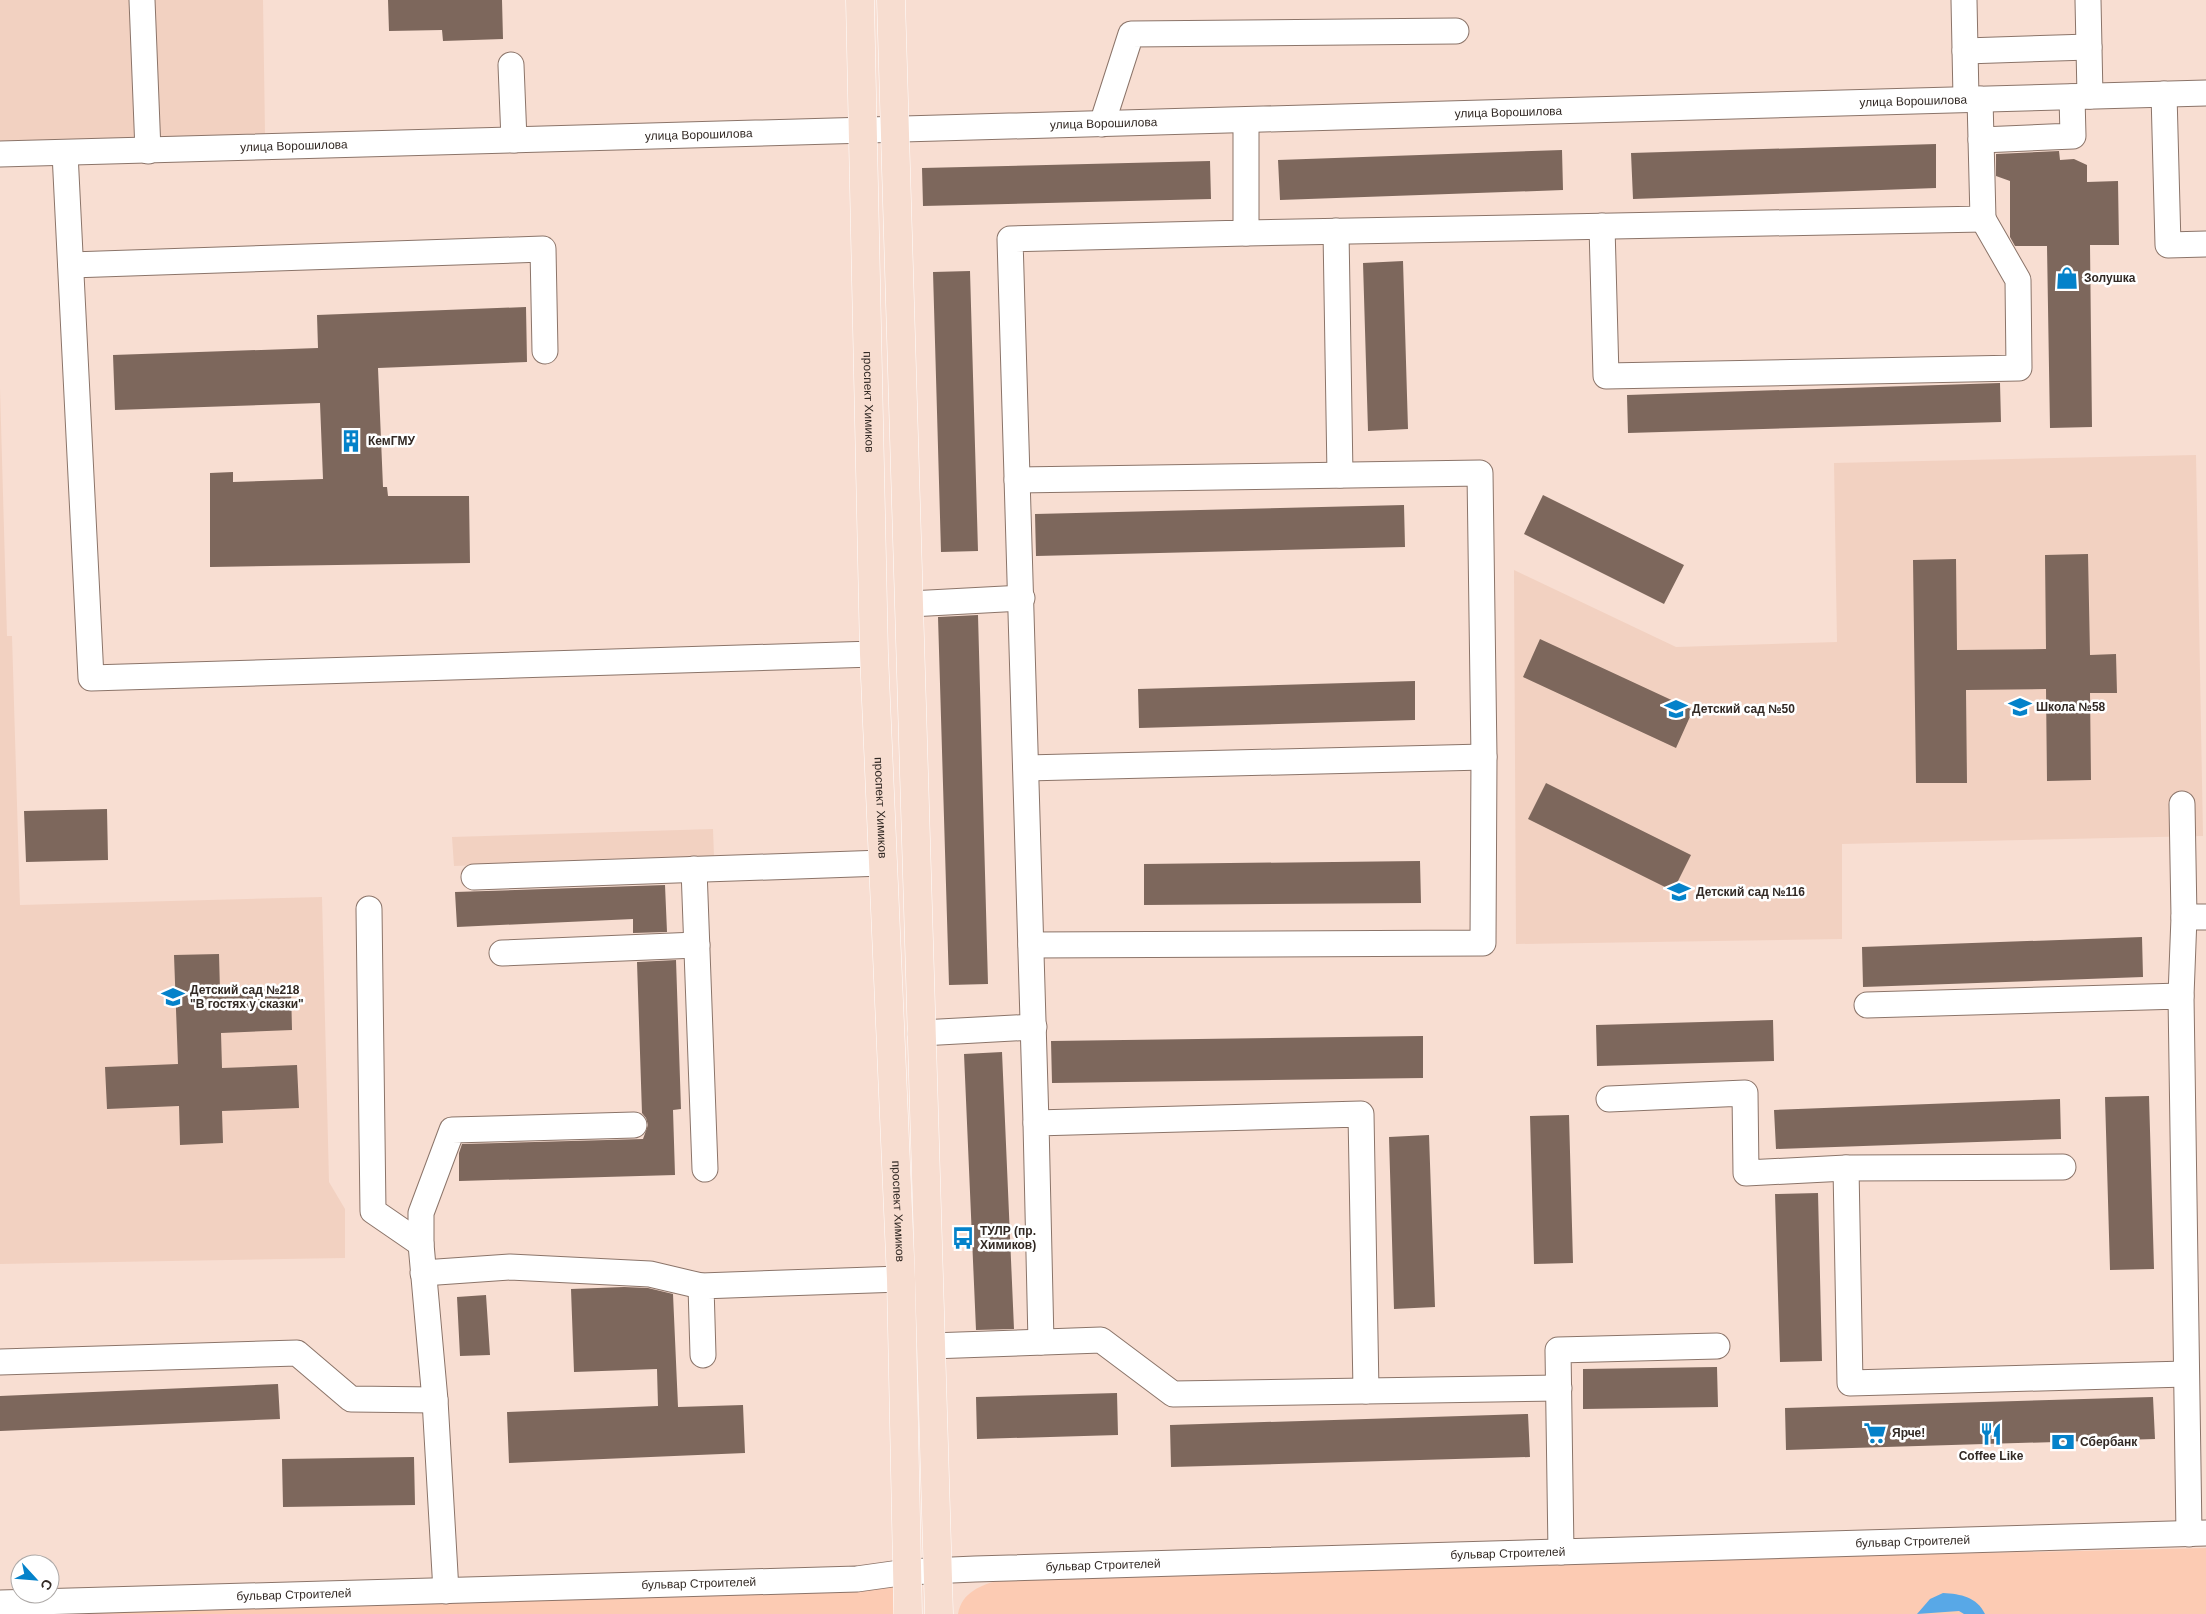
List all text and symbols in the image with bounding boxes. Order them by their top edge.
street label: улица Ворошилова [1859,93,1968,110]
street label: улица Ворошилова [1454,104,1563,121]
street label: улица Ворошилова [1050,115,1158,132]
street label: улица Ворошилова [645,126,753,143]
street label: улица Ворошилова [240,137,348,154]
shop icon: Золушка [2054,265,2080,291]
place label: Золушка [2084,271,2136,285]
street label: проспект Химиков [861,351,877,453]
building icon: КемГМУ [338,428,364,454]
place label: КемГМУ [368,434,416,448]
school or university icon: Школа №58 [2007,694,2033,720]
school or university icon: Детский сад №50 [1663,696,1689,722]
place label: Школа №58 [2036,700,2106,714]
place label: Детский сад №50 [1692,702,1795,716]
street label: проспект Химиков [871,757,890,859]
school or university icon: Детский сад №116 [1666,879,1692,905]
place label: Детский сад №116 [1696,885,1805,899]
place label: Детский сад №218 "В гостях у сказки" [190,983,304,1011]
school or university icon: Детский сад №218 "В гостях у сказки" [160,984,186,1010]
street label: проспект Химиков [889,1160,907,1262]
place label: ТУЛР (пр. Химиков) [980,1224,1036,1252]
bus stop icon: ТУЛР (пр. Химиков) [950,1225,976,1251]
supermarket icon: Ярче! [1862,1420,1888,1446]
restaurant icon: Coffee Like [1978,1421,2004,1447]
place label: Ярче! [1892,1426,1925,1440]
bank icon: Сбербанк [2050,1429,2076,1455]
place label: Сбербанк [2080,1435,2138,1449]
place label: Coffee Like [1959,1449,2024,1463]
street label: бульвар Строителей [1855,1533,1970,1550]
street label: бульвар Строителей [1450,1545,1566,1562]
north arrow [10,1554,60,1604]
street label: бульвар Строителей [1045,1557,1161,1574]
street label: бульвар Строителей [641,1575,756,1592]
text: С [37,1577,56,1593]
street label: бульвар Строителей [236,1586,352,1603]

